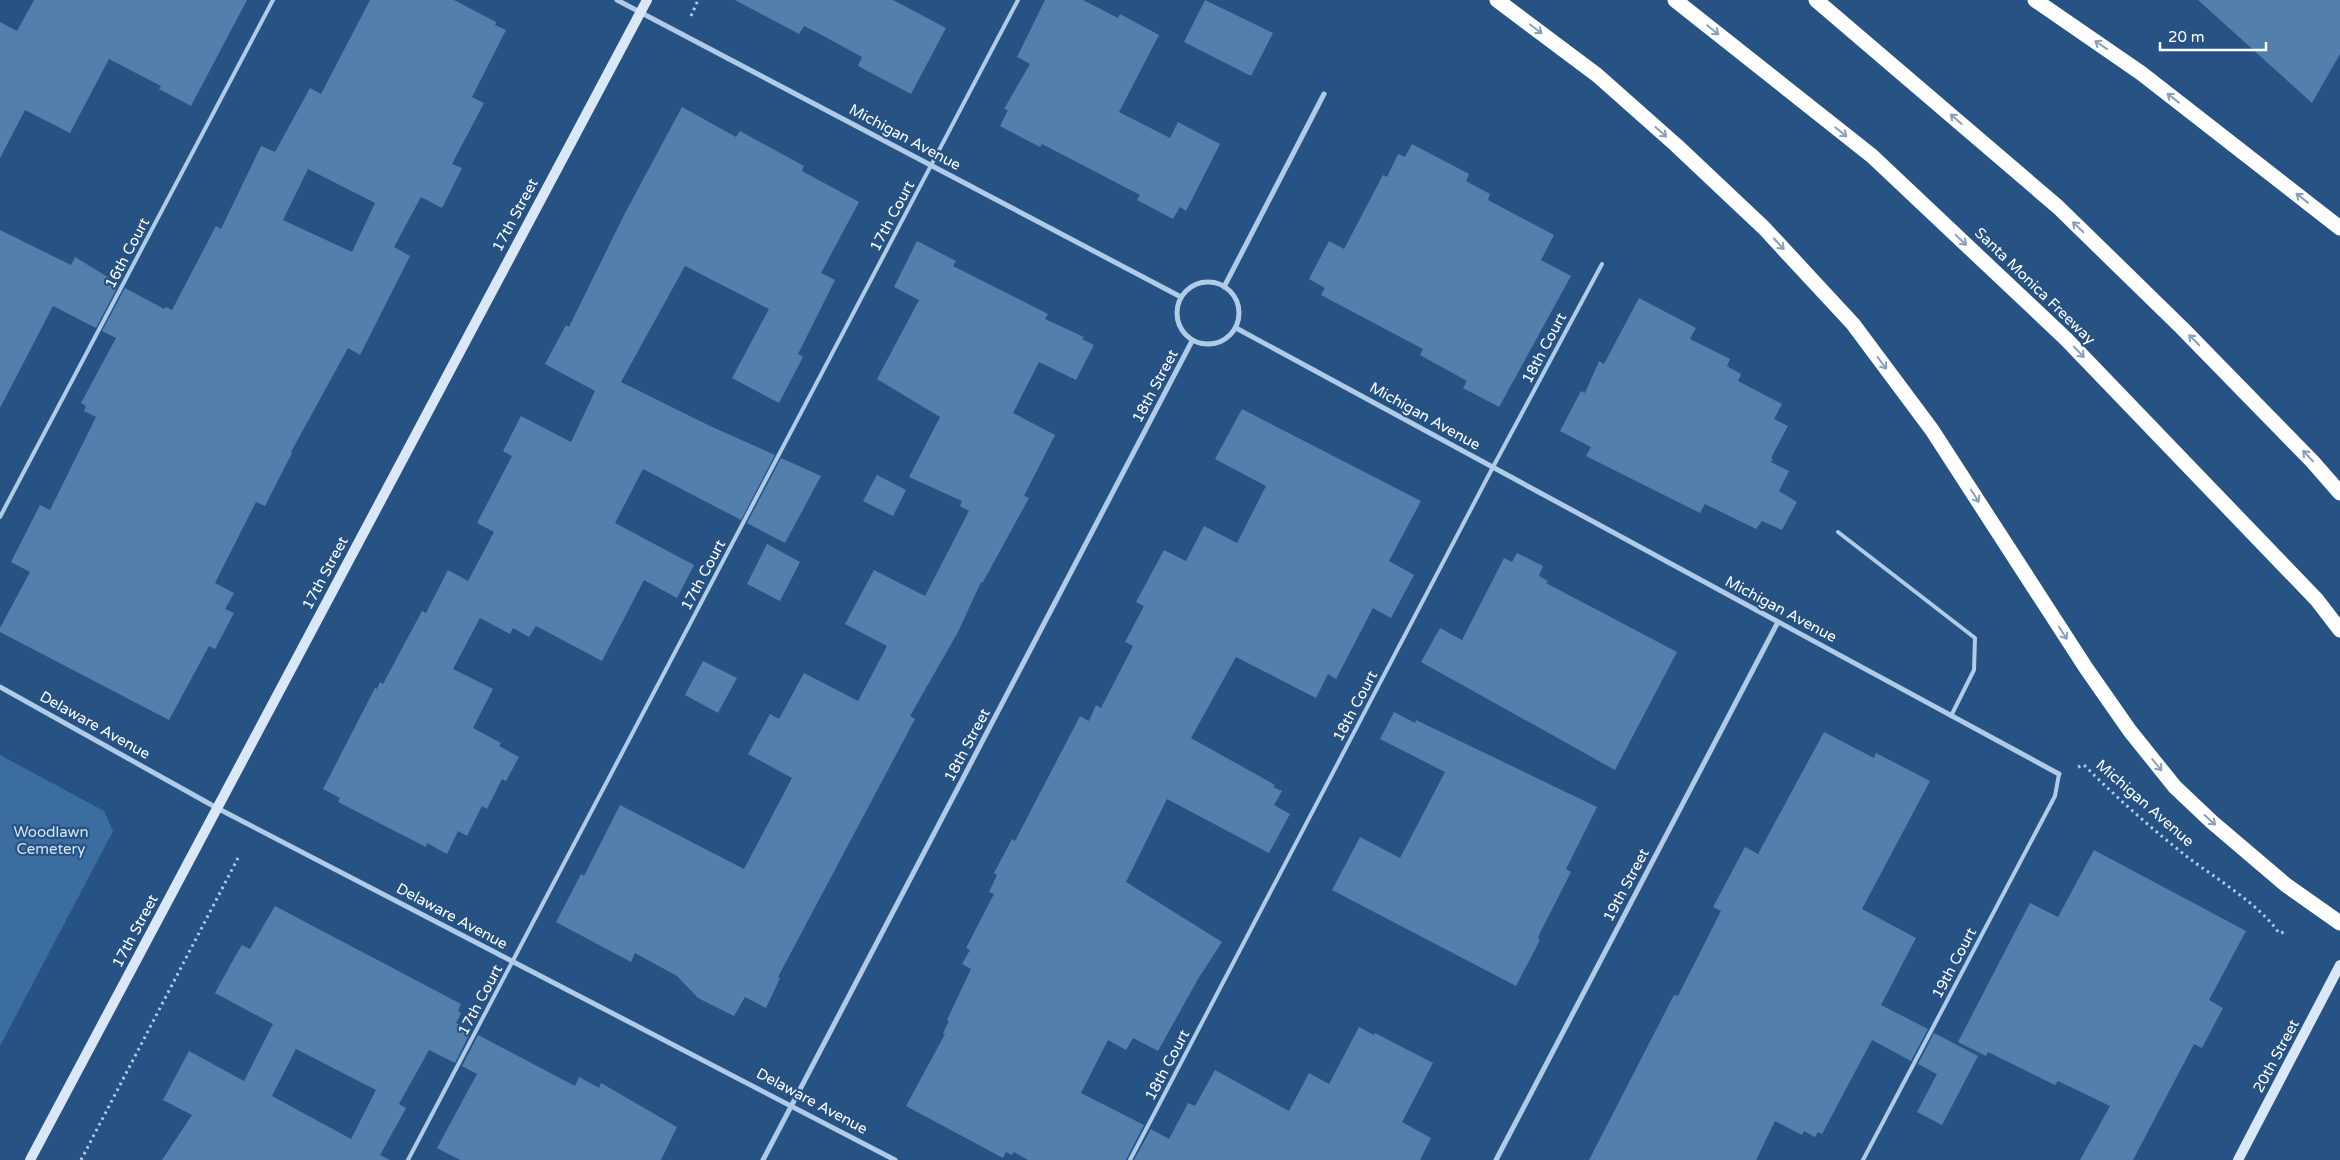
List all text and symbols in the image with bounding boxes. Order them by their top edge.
scale bar [2160,20,2266,52]
one-way arrow [1529,24,1542,35]
one-way arrow [1707,25,1720,36]
text: 20 m [2168,28,2205,46]
one-way arrow [2094,40,2108,51]
one-way arrow [2167,93,2180,104]
street label: Michigan Avenue [846,100,964,174]
one-way arrow [1950,113,1963,125]
one-way arrow [1834,126,1847,137]
one-way arrow [1655,127,1668,138]
street label: 17th Street [488,175,542,255]
street label: 17th Court [866,177,918,254]
one-way arrow [2295,193,2308,204]
street label: 16th Court [101,214,153,291]
one-way arrow [2072,220,2084,233]
street label: Santa Monica Freeway [1971,224,2099,348]
one-way arrow [1955,234,1968,246]
one-way arrow [1773,238,1785,251]
street label: 18th Court [1518,309,1570,386]
one-way arrow [2188,334,2200,346]
street label: 18th Street [1128,346,1182,426]
one-way arrow [2073,346,2085,359]
one-way arrow [1877,356,1887,370]
street label: Michigan Avenue [1367,378,1483,454]
one-way arrow [2302,450,2314,462]
one-way arrow [1970,489,1981,503]
street label: 17th Street [298,533,352,613]
street label: 17th Court [677,536,729,613]
street label: Michigan Avenue [1722,572,1840,646]
one-way arrow [2059,625,2069,639]
street label: 18th Court [1329,667,1381,744]
street label: Delaware Avenue [37,687,153,763]
street label: 18th Street [940,705,994,785]
street label: Michigan Avenue [2092,756,2198,850]
one-way arrow [2152,758,2163,771]
one-way arrow [2203,814,2216,826]
park label: Woodlawn Cemetery [13,823,89,858]
street label: 19th Street [1599,845,1653,925]
street label: Delaware Avenue [393,879,511,953]
street label: 17th Street [108,891,162,971]
street label: 19th Court [1928,924,1980,1001]
street label: 17th Court [454,961,506,1038]
street label: 20th Street [2249,1016,2303,1096]
street label: 18th Court [1141,1026,1193,1103]
street label: Delaware Avenue [753,1064,871,1138]

